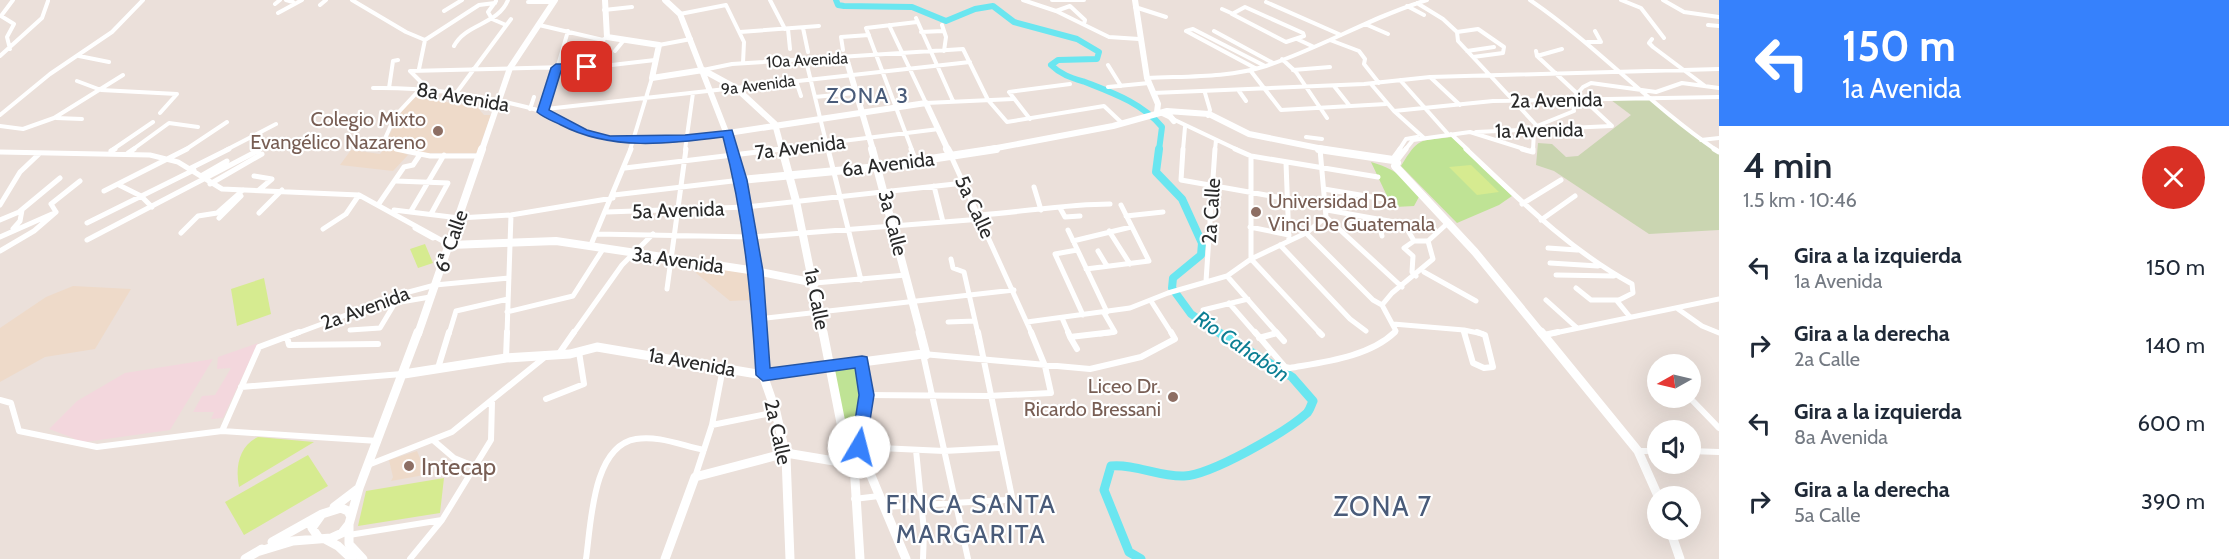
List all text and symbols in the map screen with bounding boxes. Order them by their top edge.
text: 150 m [1842,20,1956,72]
icon: left [1743,24,1821,102]
pin [561,41,612,92]
street label: 10a Avenida [766,48,849,72]
icon: arrive [570,50,603,83]
street label: 9a Avenida [720,71,796,99]
text: 1a Avenida [1842,72,1961,105]
street label: 8a Avenida [415,77,512,117]
district label: ZONA 3 [826,82,910,109]
street label: 2a Avenida [1510,87,1603,113]
place label: Colegio Mixto Evangélico Nazareno [250,107,426,154]
street label: 1a Avenida [1495,117,1584,143]
marker: Colegio Mixto Evangélico Nazareno [431,124,445,138]
street label: 7a Avenida [753,129,847,164]
text: 4 min [1743,143,1833,187]
street label: 6a Avenida [840,146,936,182]
button: close [2142,146,2205,209]
street label: 5a Calle [950,172,1000,242]
street label: 2a Calle [1197,177,1225,245]
street label: 3a Calle [873,188,913,258]
text: 1.5 km · 10:46 [1743,188,1857,212]
place label: Universidad Da Vinci De Guatemala [1268,189,1435,236]
street label: 5a Avenida [631,196,725,224]
marker: Universidad Da Vinci De Guatemala [1249,205,1263,219]
street label: 6ª Calle [429,207,473,275]
street label: 3a Avenida [630,242,726,278]
text: Gira a la izquierda [1794,242,1962,269]
icon: left [1743,251,1776,284]
text: 150 m [2146,254,2205,281]
street label: 1a Calle [799,266,835,332]
text: 1a Avenida [1794,269,1882,293]
street label: 2a Avenida [318,281,413,335]
water label: Río Cahabón [1190,305,1294,387]
text: Gira a la derecha [1794,320,1950,347]
icon: right [1743,329,1776,362]
text: 140 m [2146,332,2205,359]
street label: 1a Avenida [646,343,738,382]
text: 2a Calle [1794,347,1860,371]
north arrow [1647,354,1701,408]
map controls [1647,354,1701,540]
place label: Liceo Dr. Ricardo Bressani [1024,374,1161,421]
marker: Liceo Dr. Ricardo Bressani [1166,390,1180,404]
street label: 2a Calle [759,397,797,467]
text: Gira a la izquierda [1794,398,1962,425]
icon: left [1743,407,1776,440]
text: 600 m [2138,410,2205,437]
position arrow [827,415,891,479]
button: sound [1647,420,1701,474]
text: 8a Avenida [1794,425,1888,449]
place label: Intecap [421,452,496,481]
marker: Intecap [402,459,416,473]
text: Gira a la derecha [1794,476,1950,503]
icon: right [1743,485,1776,518]
button: search [1647,486,1701,540]
district label: FINCA SANTA MARGARITA [886,488,1056,550]
text: 390 m [2141,488,2205,515]
district label: ZONA 7 [1333,490,1433,523]
text: 5a Calle [1794,503,1860,527]

